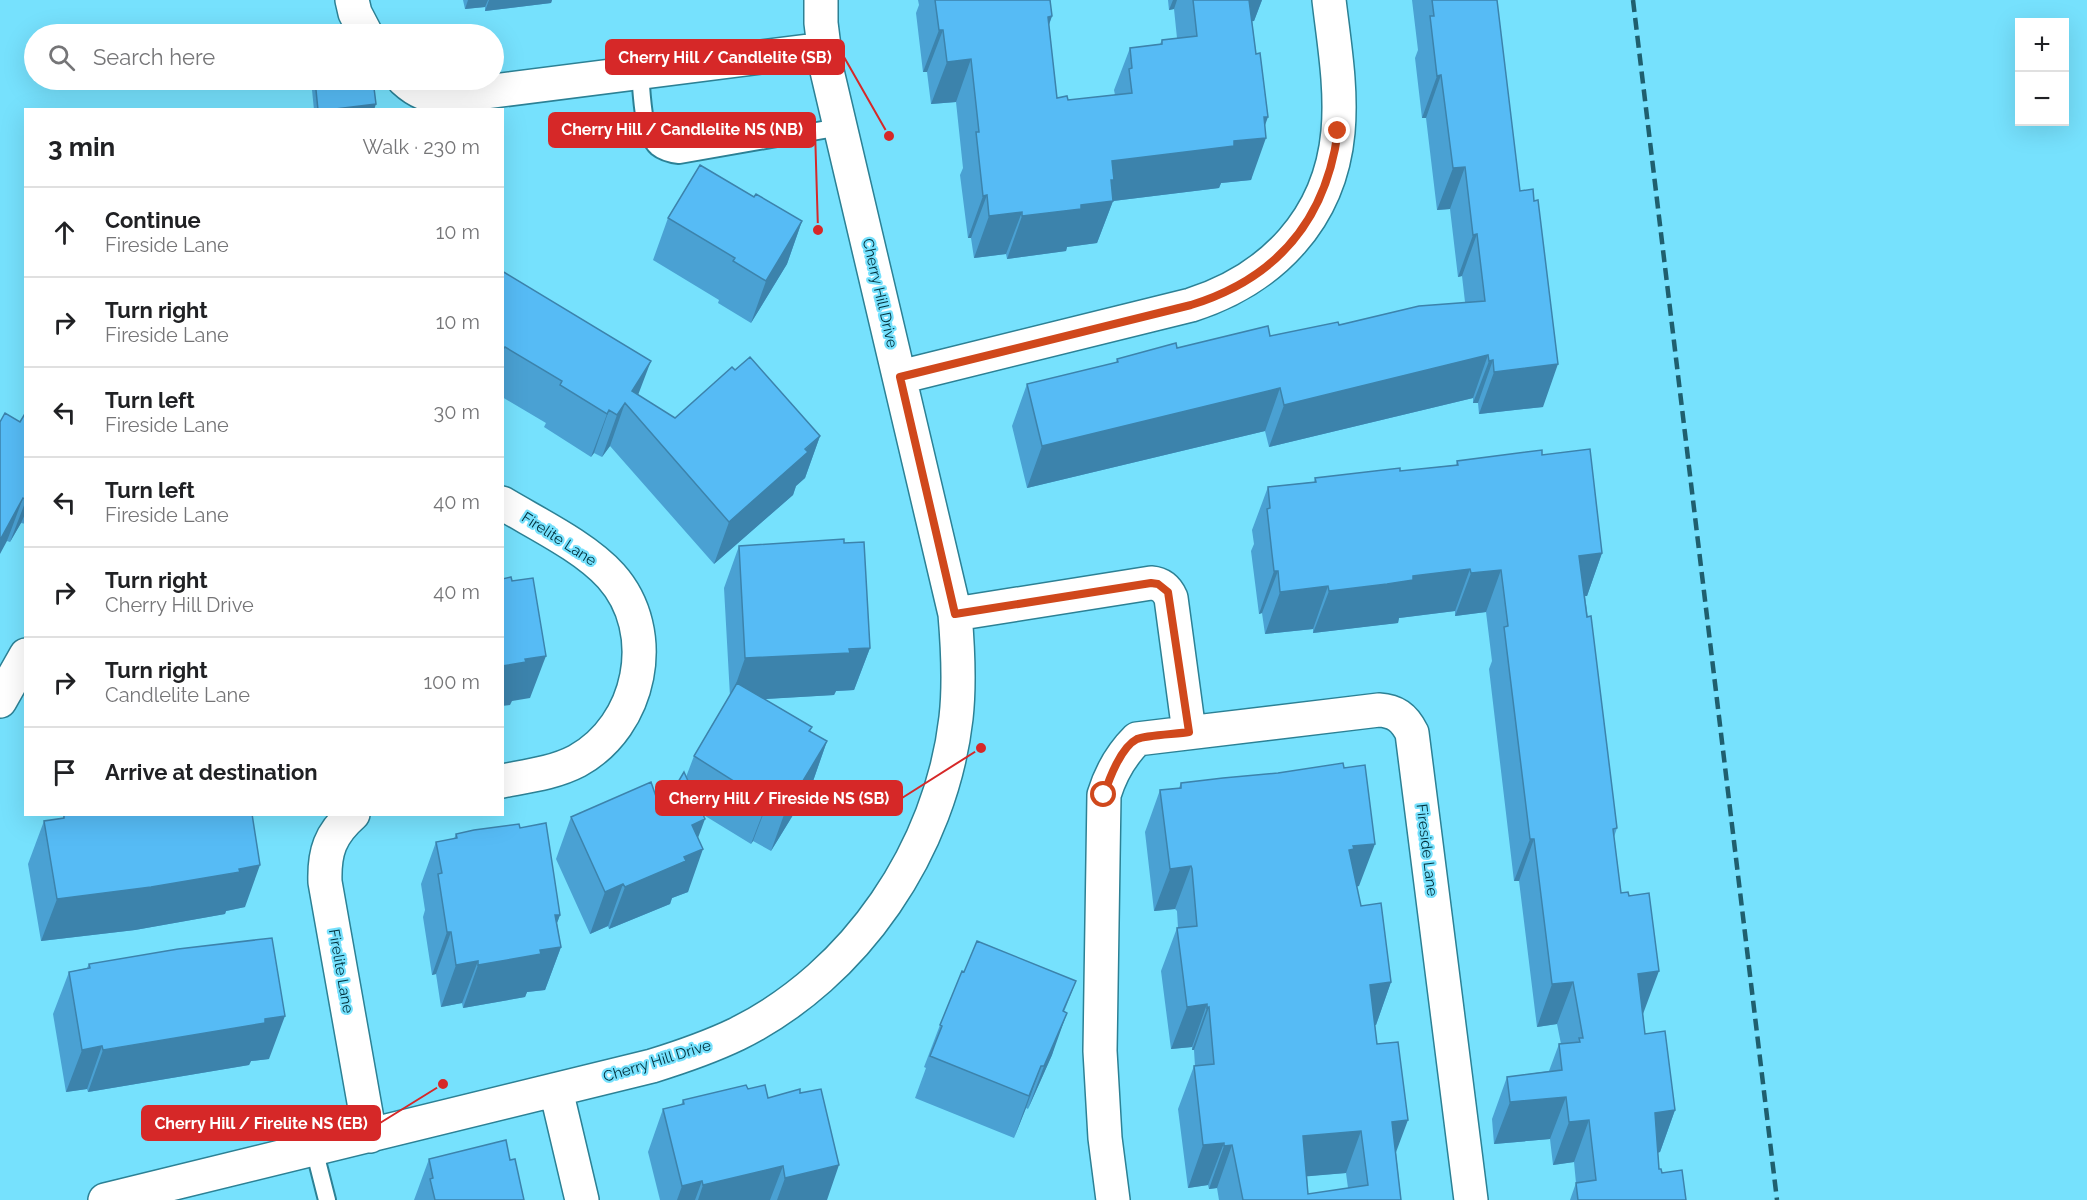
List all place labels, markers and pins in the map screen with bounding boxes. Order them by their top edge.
callout: Cherry Hill / Candlelite (SB) [606,40,844,74]
callout: Cherry Hill / Candlelite NS (NB) [549,113,815,147]
callout: Cherry Hill / Fireside NS (SB) [656,781,902,815]
callout: Cherry Hill / Firelite NS (EB) [142,1106,380,1140]

